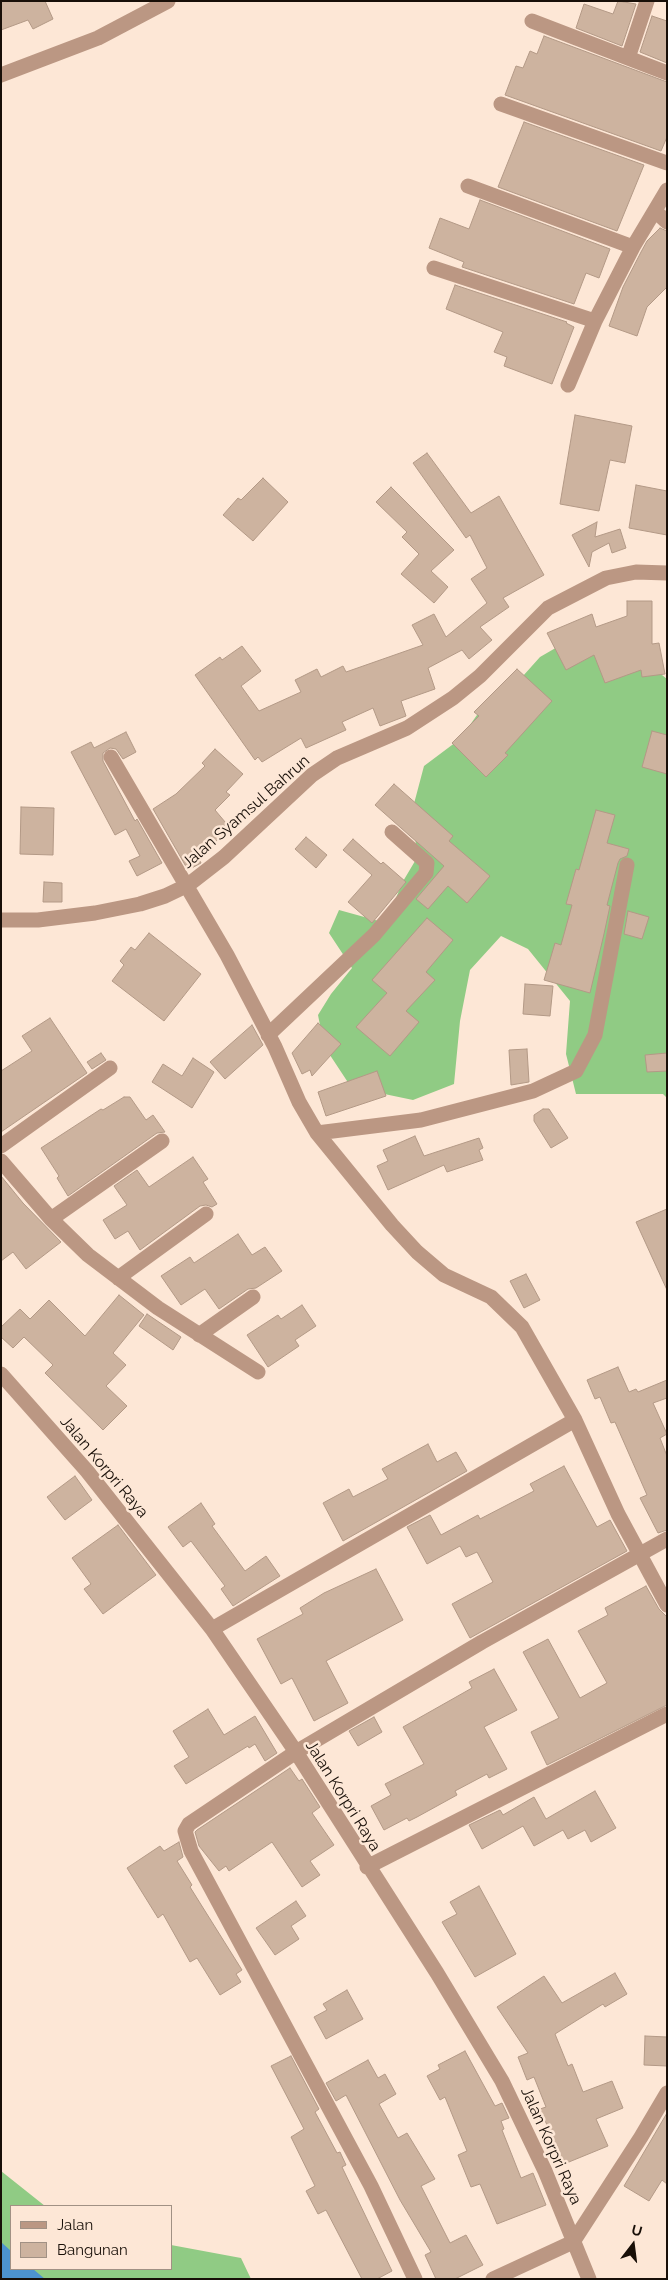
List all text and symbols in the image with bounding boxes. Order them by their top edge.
street label: Jalan Syamsul Bahrun [178,751,314,873]
street label: Jalan Korpri Raya [56,1412,152,1522]
street label: Jalan Korpri Raya [301,1737,385,1855]
street label: Jalan Korpri Raya [516,2084,586,2208]
legend [10,2205,172,2270]
text: Jalan [57,2216,93,2234]
north arrow [608,2220,658,2270]
text: U [630,2221,644,2240]
text: Bangunan [57,2241,128,2259]

